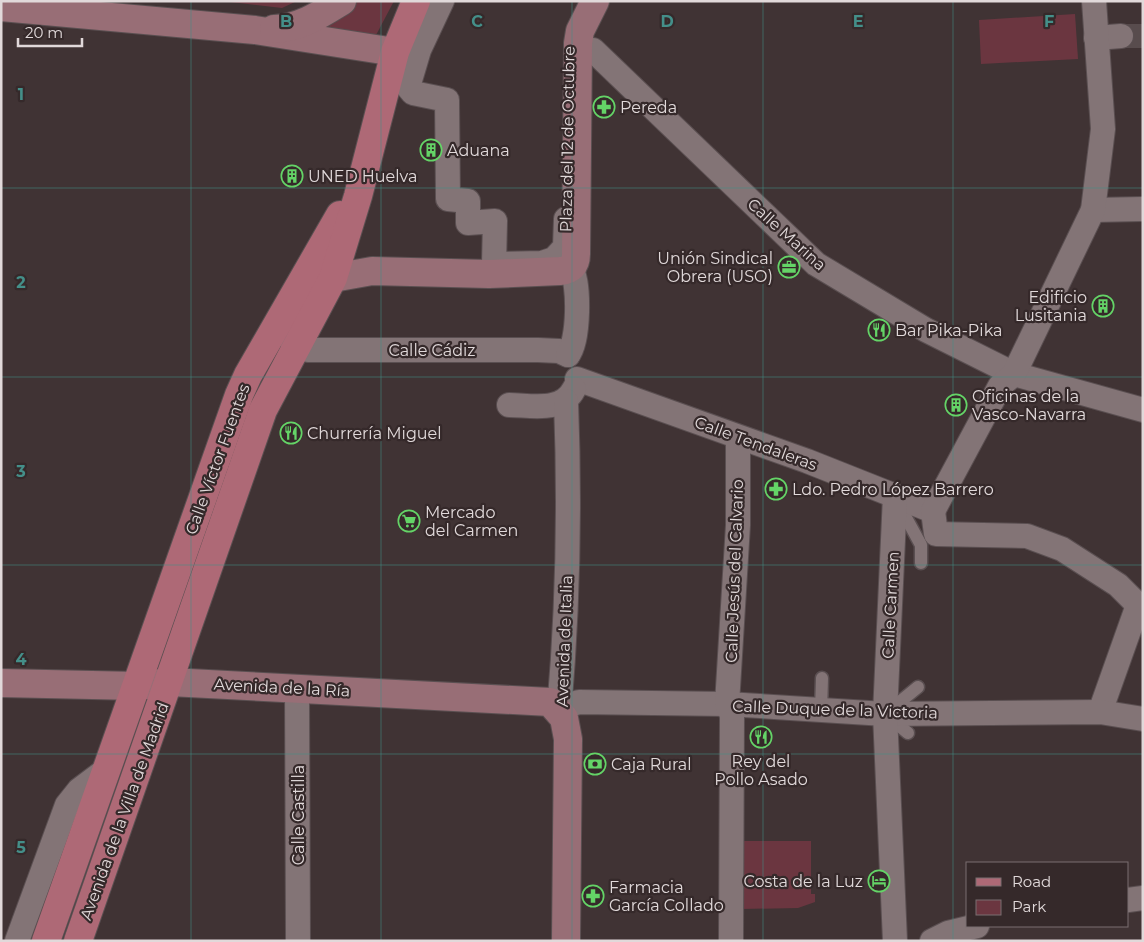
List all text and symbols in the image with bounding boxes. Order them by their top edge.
text: B [280,12,292,31]
text: C [471,12,483,31]
text: D [660,12,674,31]
text: E [853,12,863,31]
text: F [1044,12,1054,31]
scale bar [18,15,81,47]
text: 20 m [25,23,63,42]
street label: Plaza del 12 de Octubre [556,46,579,232]
text: 1 [18,85,24,104]
pharmacy icon: Pereda [592,95,616,119]
place label: Pereda [620,98,677,117]
building icon: Aduana [419,138,443,162]
place label: Aduana [447,141,510,160]
building icon: UNED Huelva [280,164,304,188]
place label: UNED Huelva [308,167,417,186]
street label: Calle Marina [744,194,830,274]
place label: Unión Sindical Obrera (USO) [657,249,773,286]
office icon: Unión Sindical Obrera (USO) [777,255,801,279]
text: 2 [16,273,26,292]
place label: Edificio Lusitania [1015,288,1087,325]
building icon: Edificio Lusitania [1091,294,1115,318]
restaurant icon: Bar Pika-Pika [867,318,891,342]
place label: Bar Pika-Pika [895,321,1003,340]
street label: Calle Cádiz [388,341,476,360]
street label: Calle Víctor Fuentes [181,381,254,537]
place label: Oficinas de la Vasco-Navarra [972,387,1086,424]
building icon: Oficinas de la Vasco-Navarra [944,393,968,417]
street label: Calle Tendaleras [692,412,820,475]
restaurant icon: Churrería Miguel [279,421,303,445]
place label: Churrería Miguel [307,424,442,443]
text: 3 [15,462,26,481]
pharmacy icon: Ldo. Pedro López Barrero [764,477,788,501]
street label: Calle Jesús del Calvario [722,479,747,663]
place label: Ldo. Pedro López Barrero [792,480,994,499]
place label: Mercado del Carmen [425,503,518,540]
supermarket icon: Mercado del Carmen [397,509,421,533]
street label: Calle Carmen [878,551,903,659]
street label: Avenida de Italia [553,575,576,707]
text: 4 [15,650,27,669]
street label: Avenida de la Ría [213,674,351,701]
street label: Calle Duque de la Victoria [732,696,938,723]
street label: Avenida de la Villa de Madrid [76,700,173,923]
restaurant icon: Rey del Pollo Asado [749,725,773,749]
bank icon: Caja Rural [583,752,607,776]
place label: Rey del Pollo Asado [714,752,808,789]
place label: Caja Rural [611,755,692,774]
street label: Calle Castilla [289,765,308,865]
text: 5 [16,838,26,857]
legend [966,862,1129,927]
hotel icon: Costa de la Luz [867,869,891,893]
place label: Costa de la Luz [744,872,863,891]
text: Road [1012,872,1051,891]
place label: Farmacia García Collado [609,878,724,915]
pharmacy icon: Farmacia García Collado [581,884,605,908]
text: Park [1012,897,1046,916]

